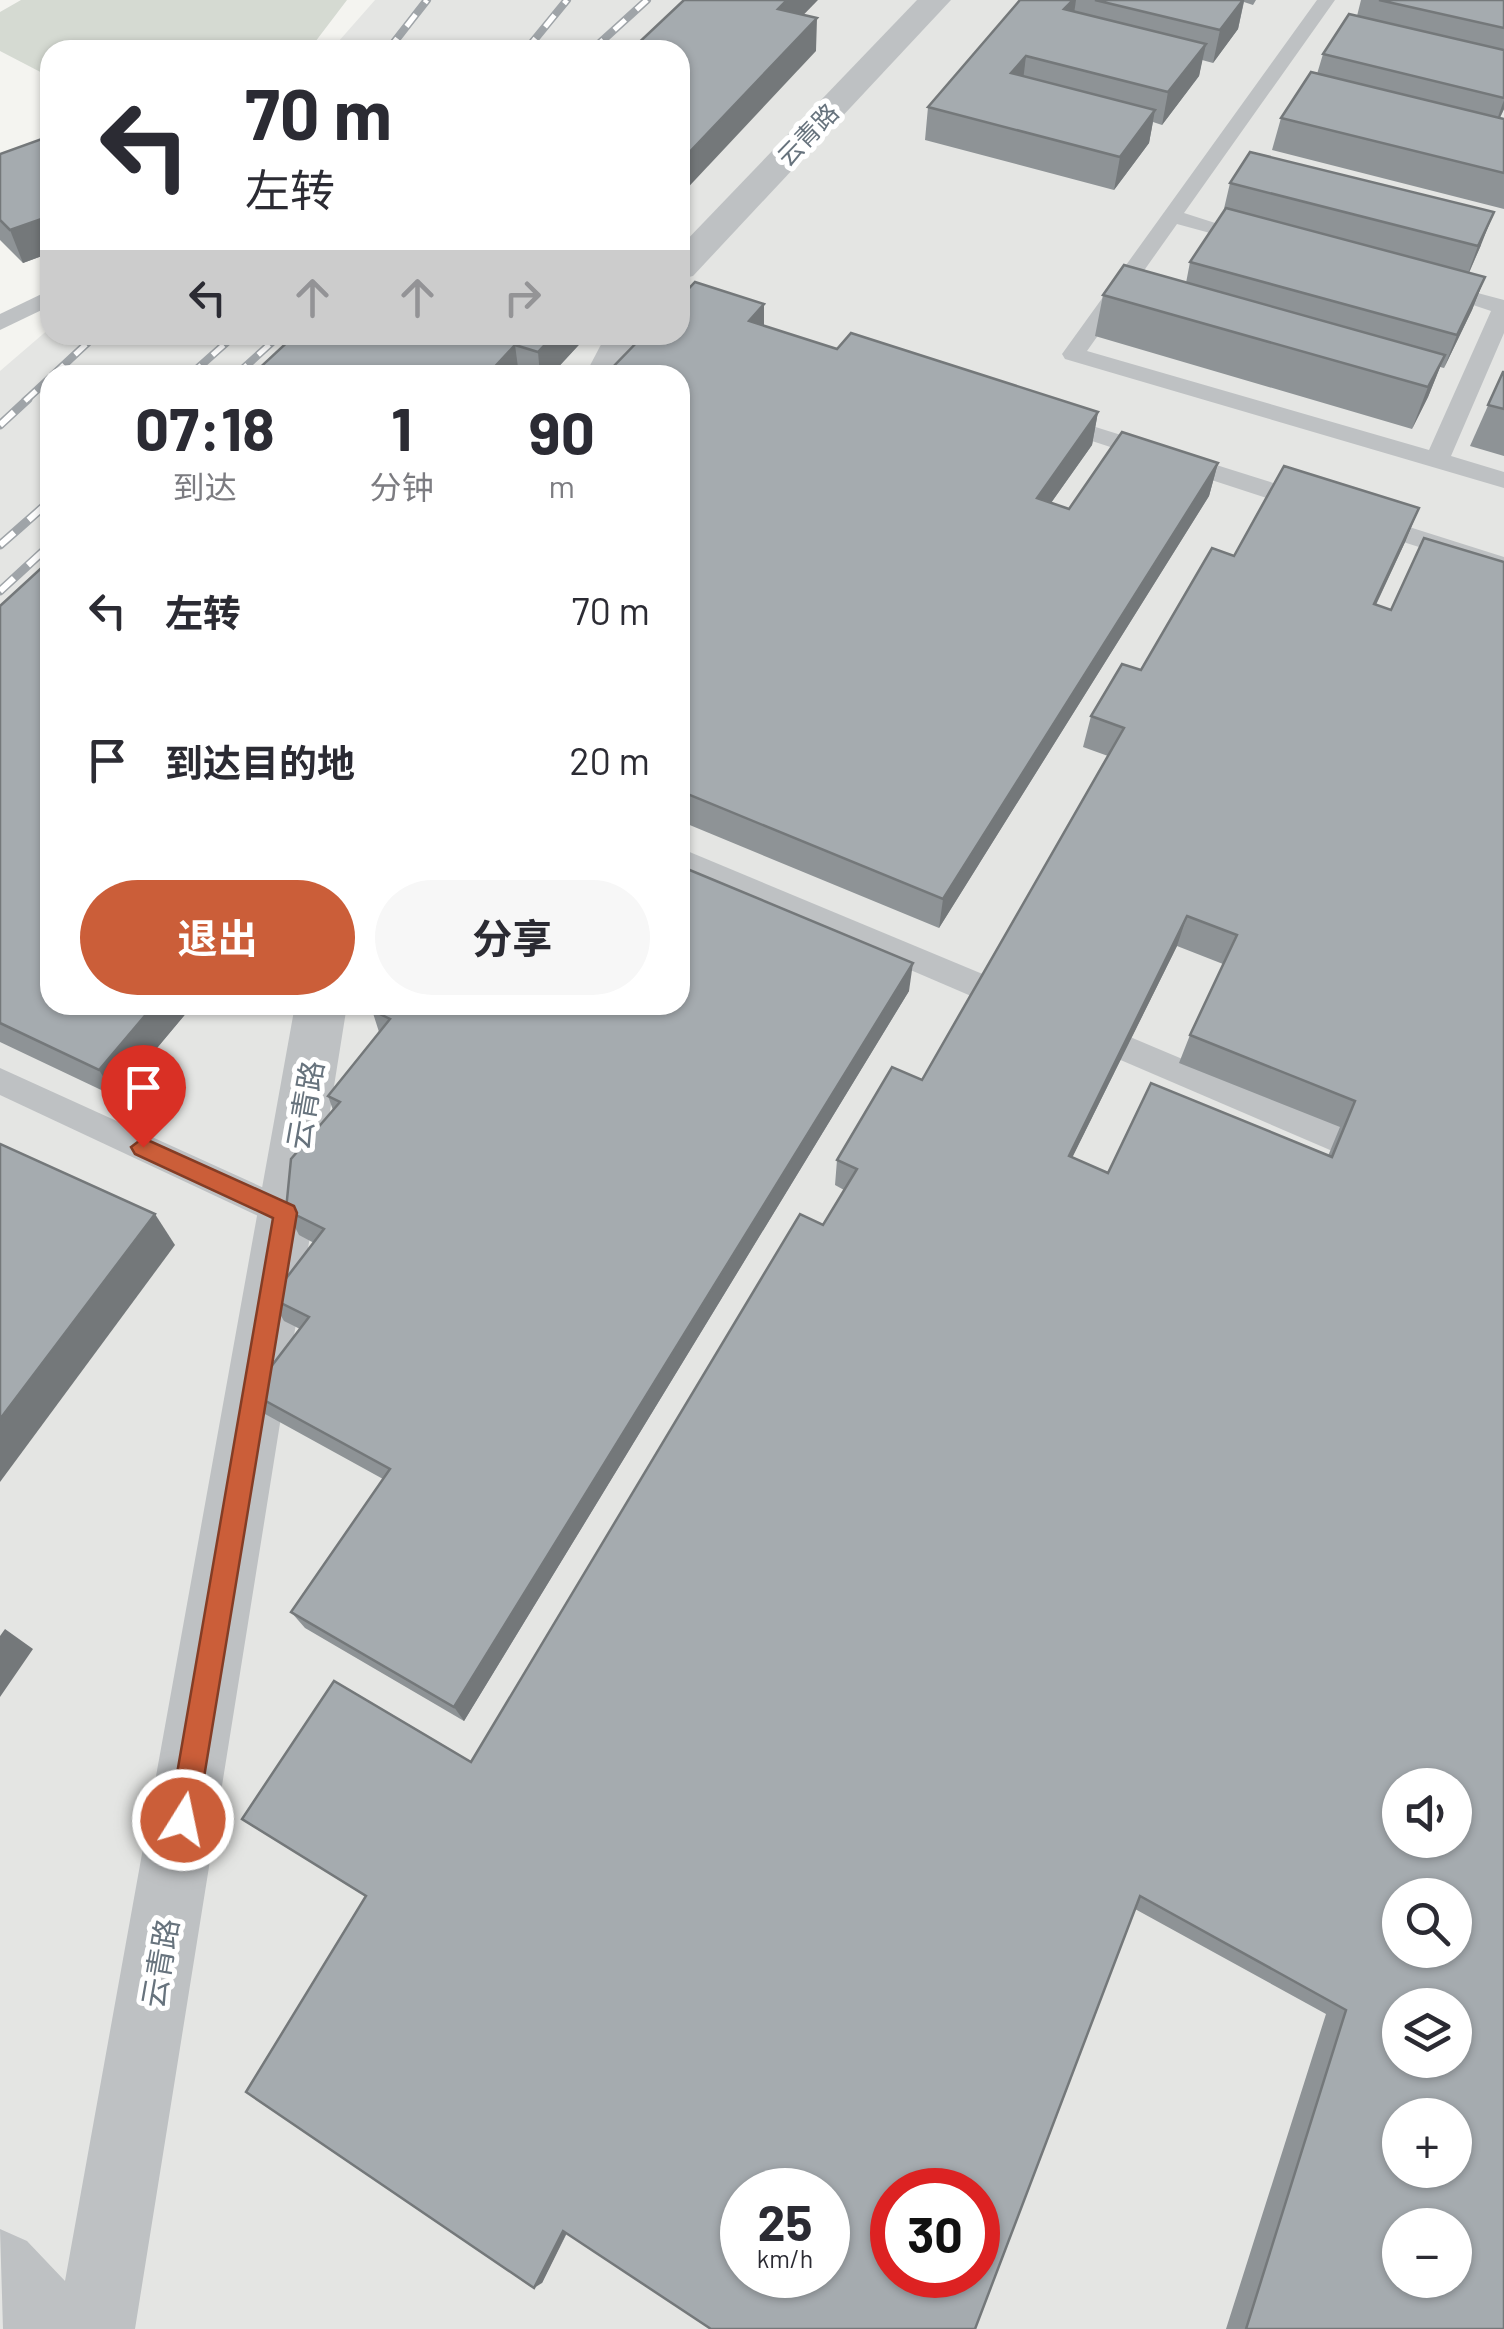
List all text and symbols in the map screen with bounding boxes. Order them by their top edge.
text: 70 m [245,70,392,154]
icon: left [80,80,210,210]
street label: 云青路 [770,97,844,171]
text: 左转 [245,162,335,216]
icon: left [180,270,235,325]
icon: ahead [285,270,340,325]
icon: ahead [390,270,445,325]
icon: right [495,270,550,325]
text: 07:18 [135,391,275,463]
text: 1 [391,391,412,463]
text: 90 [529,395,595,467]
text: m [549,466,575,504]
text: 到达 [173,467,237,505]
text: 分钟 [370,467,434,505]
icon: left [80,583,135,638]
text: 70 m [572,587,650,633]
text: 左转 [165,589,241,635]
icon: arrive [80,733,135,788]
text: 20 m [569,737,650,783]
text: 到达目的地 [165,739,355,785]
button: 退出 [80,880,355,995]
button: 分享 [375,880,650,995]
pin [101,1045,186,1148]
street label: 云青路 [278,1058,330,1152]
icon: arrive [116,1060,171,1115]
position arrow [131,1768,235,1872]
map controls [1382,1768,1472,2298]
button: sound [1382,1768,1472,1858]
button: search [1382,1878,1472,1968]
street label: 云青路 [133,1916,185,2010]
button: layers [1382,1988,1472,2078]
button: + [1382,2098,1472,2188]
speed limit sign: 30 [870,2168,1000,2298]
text: 25 [758,2191,812,2251]
button: − [1382,2208,1472,2298]
text: km/h [757,2243,813,2273]

